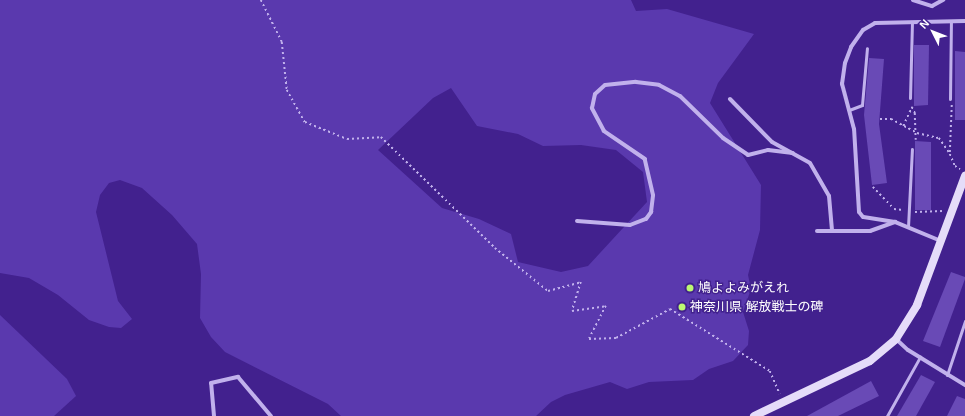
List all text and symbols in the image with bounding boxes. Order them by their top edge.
north arrow [913,12,953,52]
text: N [917,17,931,31]
place label: 鳩よよみがえれ [698,280,789,296]
marker: 鳩よよみがえれ [685,283,695,293]
place label: 神奈川県 解放戦士の碑 [690,299,824,315]
marker: 神奈川県 解放戦士の碑 [677,302,687,312]

